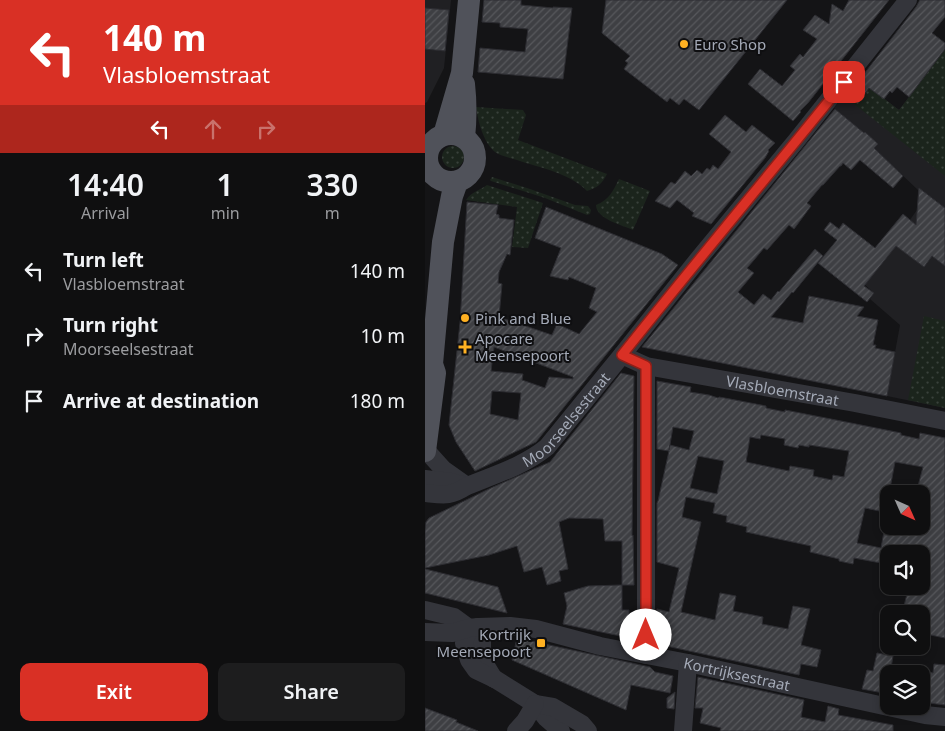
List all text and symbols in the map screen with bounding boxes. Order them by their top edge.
text: 140 m [103,14,206,61]
icon: left [20,20,85,85]
place label: Euro Shop [694,34,766,54]
marker: Euro Shop [678,38,690,50]
text: Vlasbloemstraat [103,59,270,89]
pin [823,61,865,103]
icon: arrive [830,68,858,96]
icon: left [146,115,174,143]
icon: ahead [199,115,227,143]
icon: right [252,115,280,143]
text: 14:40 [67,164,144,205]
text: 1 [217,164,234,205]
text: 330 [307,164,358,205]
text: Arrival [81,202,130,224]
text: min [211,202,240,224]
text: m [325,202,340,224]
text: Turn left [63,247,144,273]
icon: left [20,257,48,285]
text: 140 m [350,258,405,284]
text: Vlasbloemstraat [63,273,184,295]
place label: Pink and Blue [475,308,571,328]
text: Turn right [63,312,158,338]
marker: Pink and Blue [459,312,471,324]
icon: right [20,322,48,350]
text: 10 m [361,323,405,349]
place label: Apocare Meensepoort [475,328,570,365]
text: Moorseelsestraat [63,338,193,360]
marker: Apocare Meensepoort [459,341,471,353]
street label: Moorseelsestraat [518,367,614,471]
street label: Vlasbloemstraat [725,370,841,410]
icon: arrive [20,387,48,415]
text: Arrive at destination [63,388,259,414]
text: 180 m [350,388,405,414]
north arrow [880,485,930,535]
map controls [880,485,930,715]
button: sound [880,545,930,595]
button: search [880,605,930,655]
position arrow [619,608,671,660]
place label: Kortrijk Meensepoort [437,624,532,661]
marker: Kortrijk Meensepoort [535,637,547,649]
street label: Kortrijksestraat [682,652,793,695]
button: Exit [20,663,208,721]
button: Share [218,663,405,721]
button: layers [880,665,930,715]

